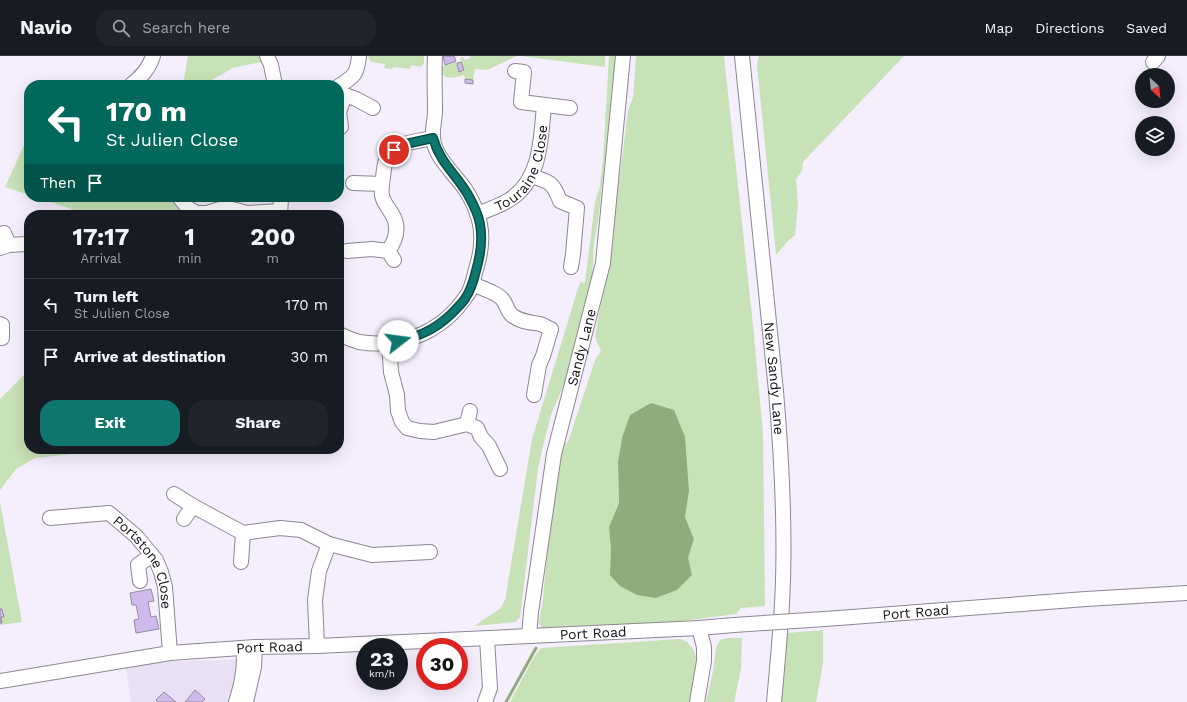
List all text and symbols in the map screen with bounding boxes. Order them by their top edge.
search box [96,10,376,46]
text: Navio [20,16,72,39]
icon: search [110,17,132,39]
text: Search here [142,19,230,37]
text: Map [985,20,1013,36]
text: Directions [1035,20,1104,36]
text: Saved [1126,20,1167,36]
north arrow [1135,68,1175,108]
map controls [1135,68,1175,156]
text: 170 m [106,95,187,128]
icon: left [40,96,92,148]
button: layers [1135,116,1175,156]
street label: Touraine Close [492,124,550,214]
text: St Julien Close [106,129,238,150]
pin [377,133,411,167]
icon: arrive [383,139,405,161]
icon: arrive [84,172,106,194]
text: Then [40,174,76,192]
text: 17:17 [73,223,129,251]
text: 1 [185,223,195,251]
text: 200 [250,223,295,251]
text: Arrival [81,251,121,266]
text: min [178,251,202,266]
text: m [267,251,279,266]
text: Turn left [74,288,138,306]
icon: left [40,294,62,316]
text: 170 m [285,296,328,314]
text: St Julien Close [74,306,170,321]
street label: Sandy Lane [564,307,599,387]
position arrow [377,320,419,362]
street label: New Sandy Lane [761,321,787,435]
icon: arrive [40,346,62,368]
text: Arrive at destination [74,348,226,366]
text: 30 m [291,348,328,366]
button: Exit [40,400,180,446]
button: Share [188,400,328,446]
street label: Portstone Close [110,512,175,610]
street label: Port Road [882,602,950,623]
street label: Port Road [559,623,627,643]
street label: Port Road [235,638,303,656]
speed limit sign: 30 [416,638,468,690]
text: 23 [370,647,394,671]
text: km/h [369,668,395,679]

